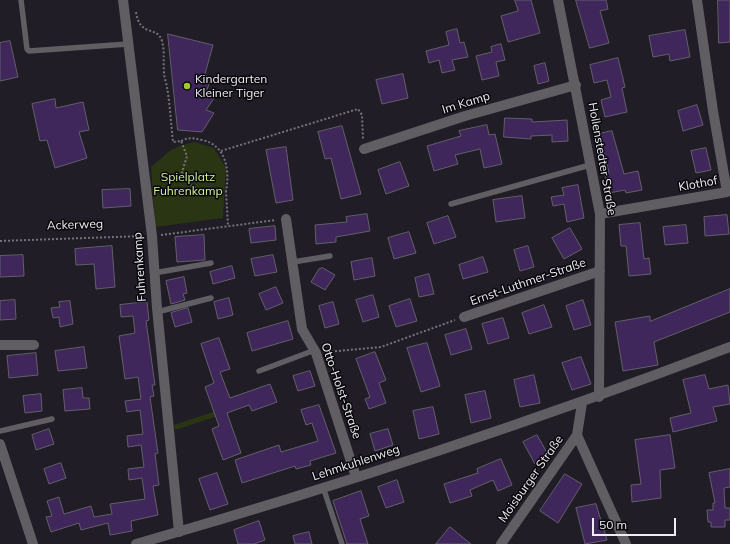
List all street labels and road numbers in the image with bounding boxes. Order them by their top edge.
street label: Im Kamp [440,89,492,117]
street label: Hollenstedter Straße [585,101,619,217]
street label: Klothof [677,173,719,195]
street label: Ackerweg [47,217,103,233]
street label: Fuhrenkamp [130,232,150,302]
street label: Ernst-Luthmer-Straße [468,255,588,309]
street label: Otto-Holst-Straße [318,341,364,441]
street label: Moisburger Straße [496,433,566,525]
street label: Lehmkuhlenweg [310,442,402,484]

